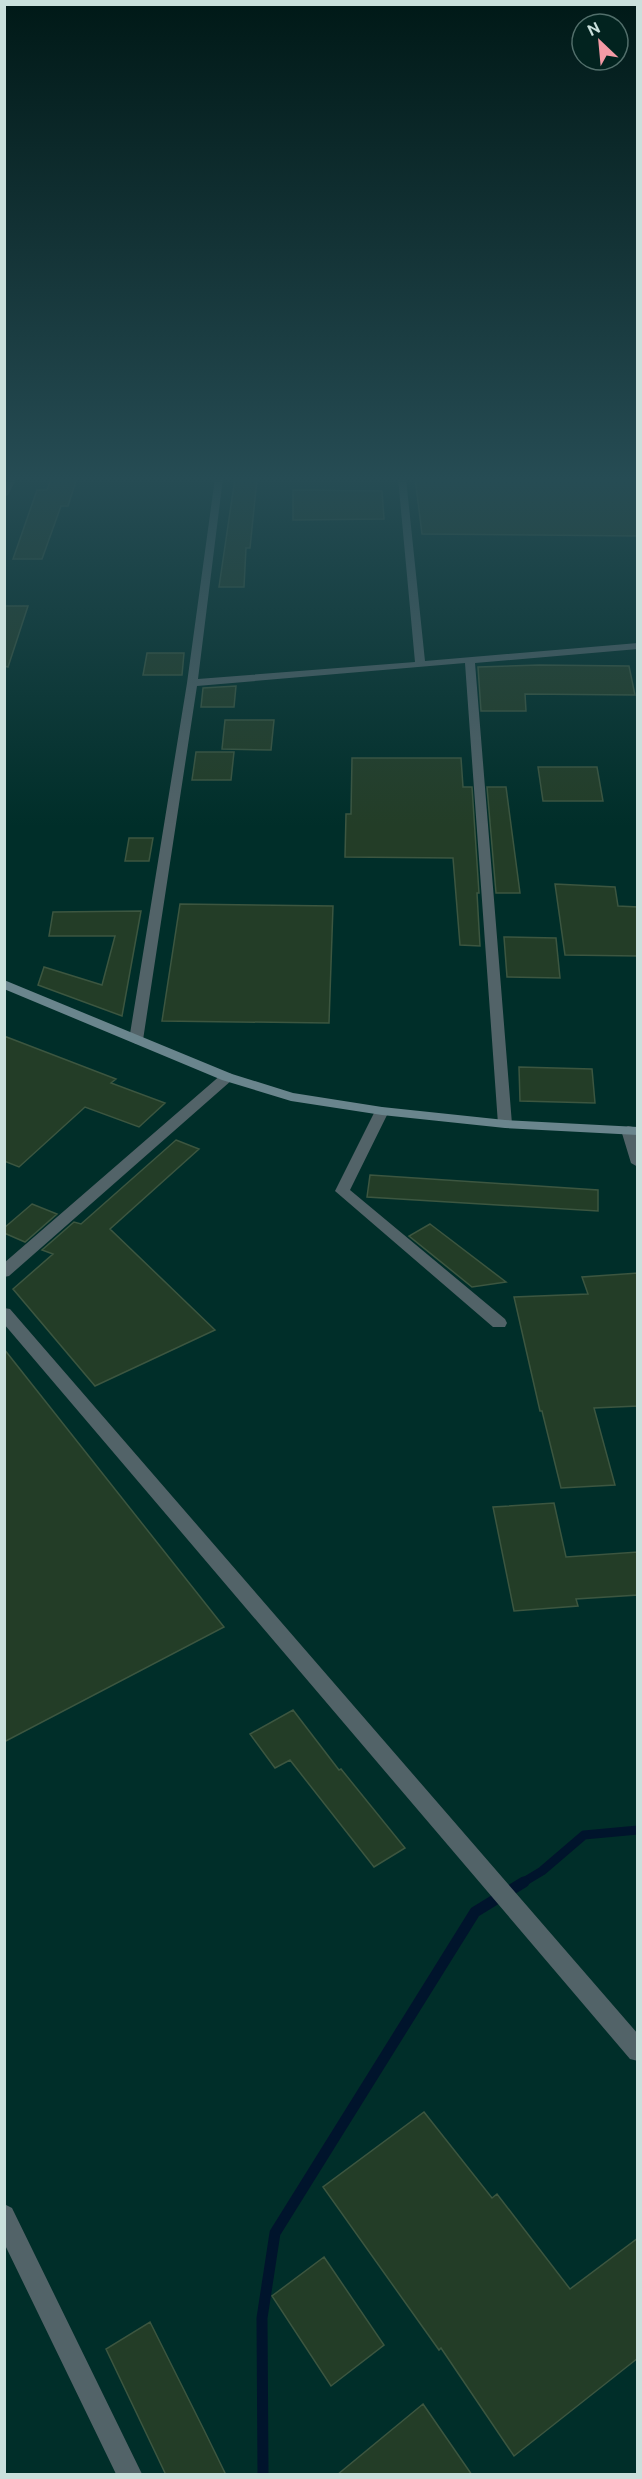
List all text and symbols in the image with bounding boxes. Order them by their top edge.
north arrow [570,12,630,72]
text: N [584,18,603,39]

